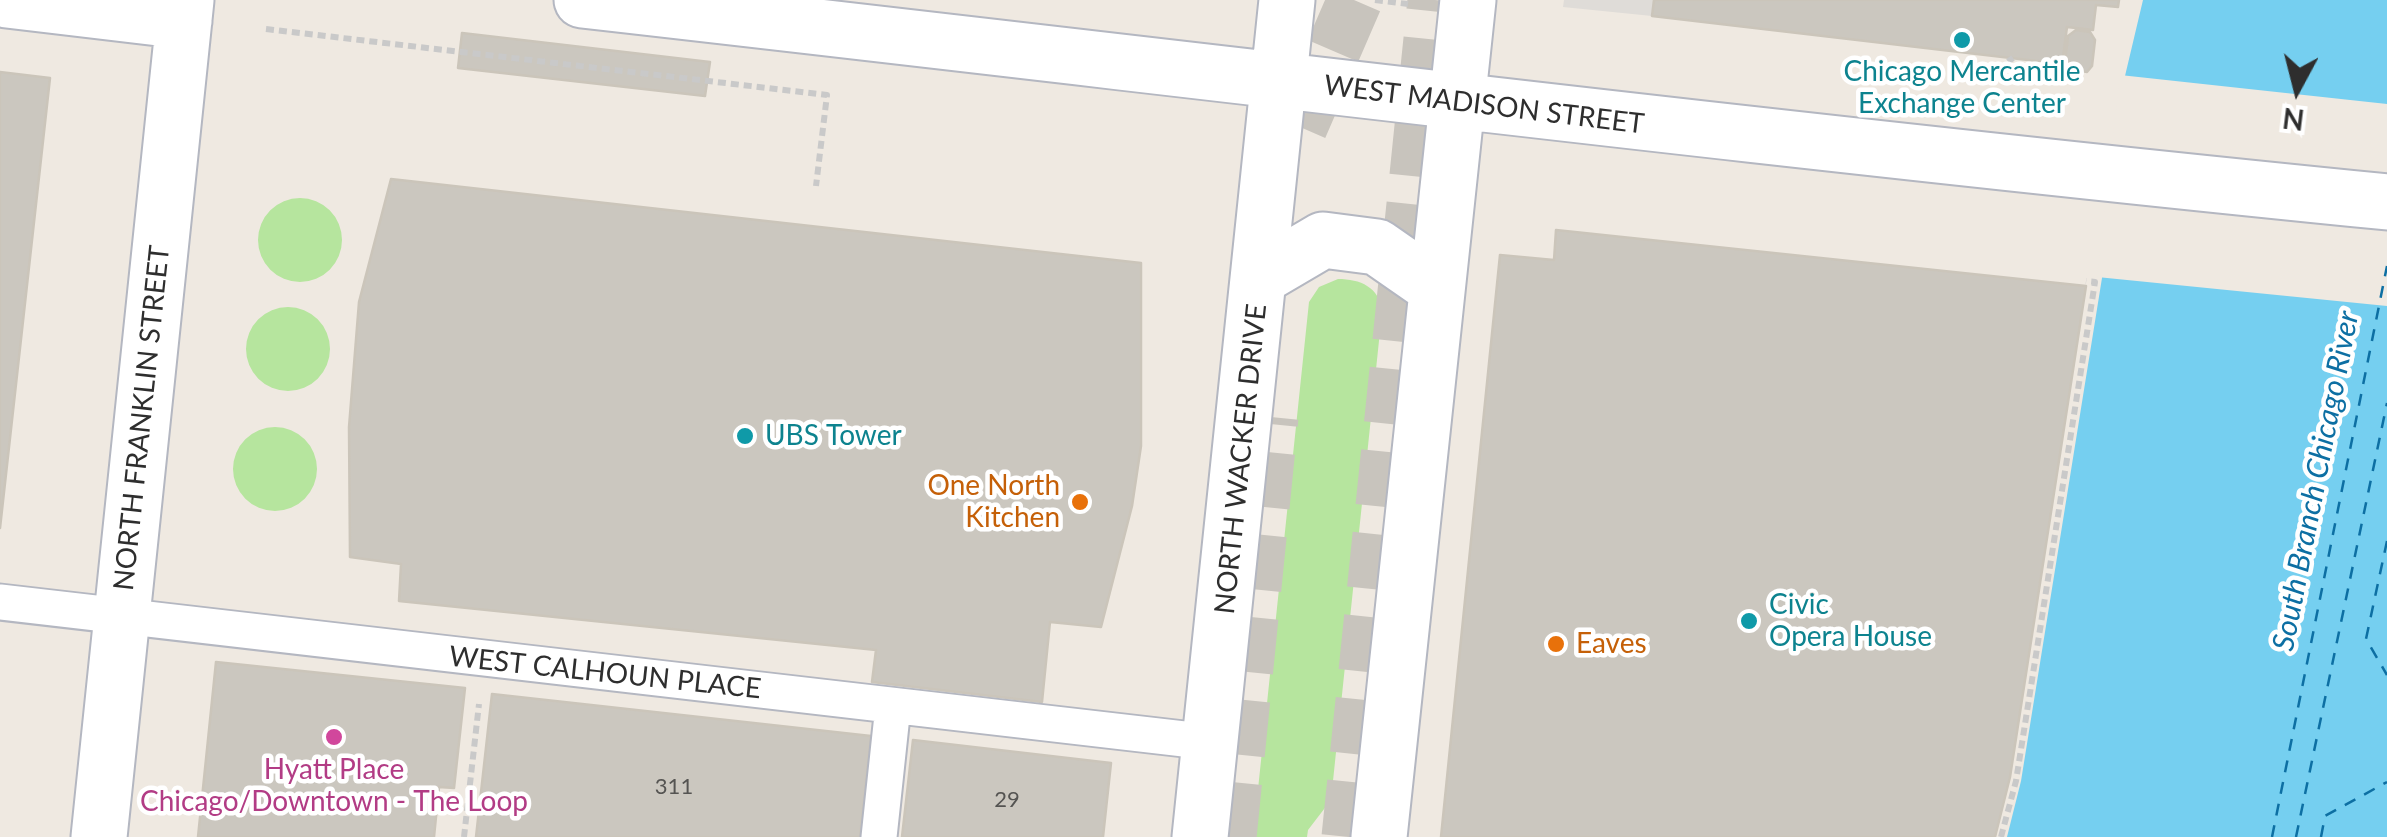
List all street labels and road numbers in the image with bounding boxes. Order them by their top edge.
street label: WEST MADISON STREET [1322,69,1646,141]
street label: NORTH FRANKLIN STREET [107,244,177,592]
street label: NORTH WACKER DRIVE [1208,302,1274,616]
street label: WEST CALHOUN PLACE [447,640,763,706]

